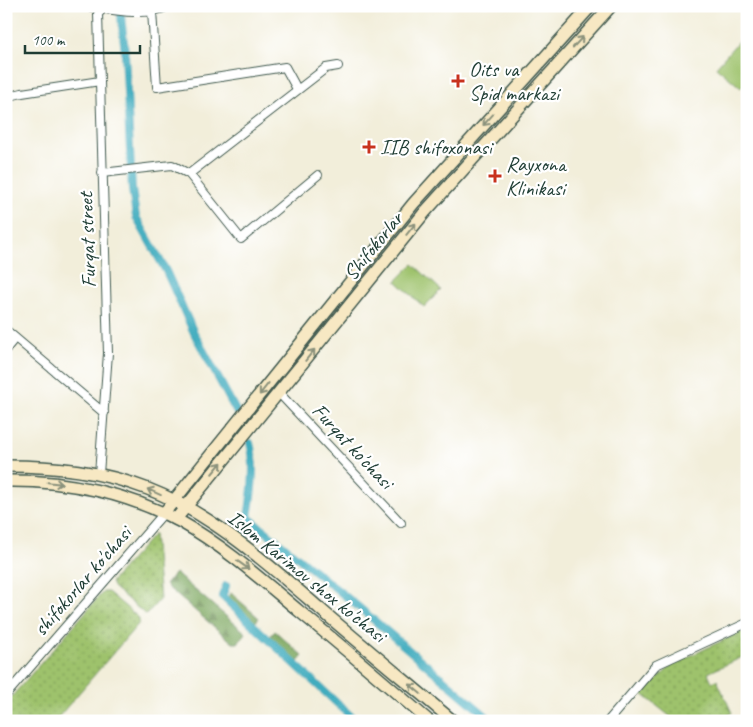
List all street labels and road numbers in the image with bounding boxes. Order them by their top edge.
street label: Furqat street [72,190,102,288]
street label: Shifokorlar [337,205,409,286]
street label: Furqat ko'chasi [307,398,401,497]
street label: Islom Karimov shox ko'chasi [223,504,394,650]
street label: shifokorlar ko'chasi [27,518,139,641]

